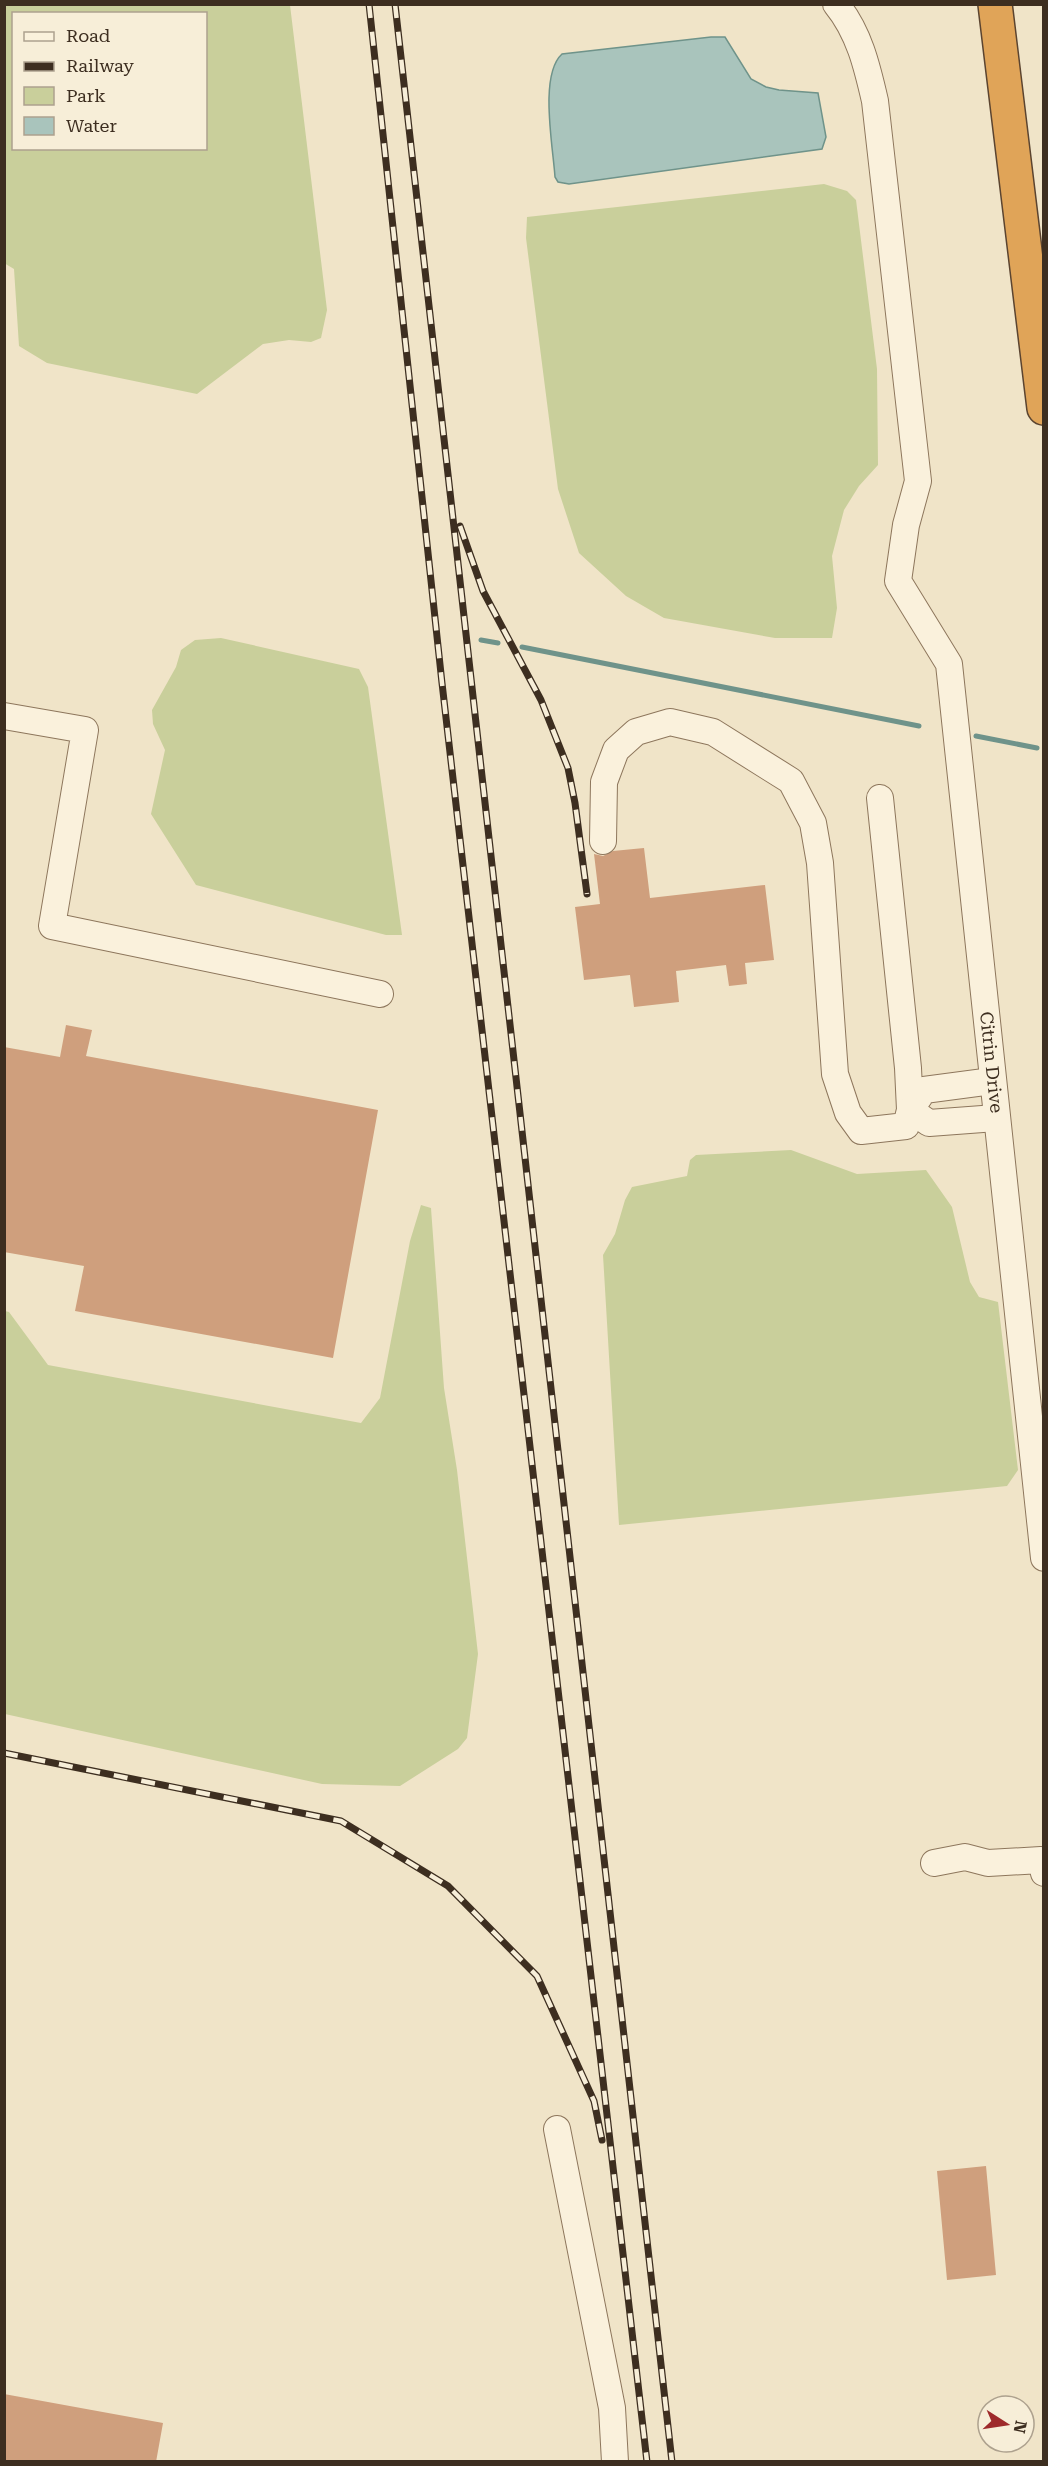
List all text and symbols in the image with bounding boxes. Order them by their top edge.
legend [12,12,207,150]
text: Road [66,25,111,46]
text: Railway [66,55,134,76]
text: Park [66,85,106,106]
text: Water [66,115,117,136]
street label: Citrin Drive [976,1010,1008,1114]
north arrow [976,2394,1036,2454]
text: N [1010,2419,1031,2435]

